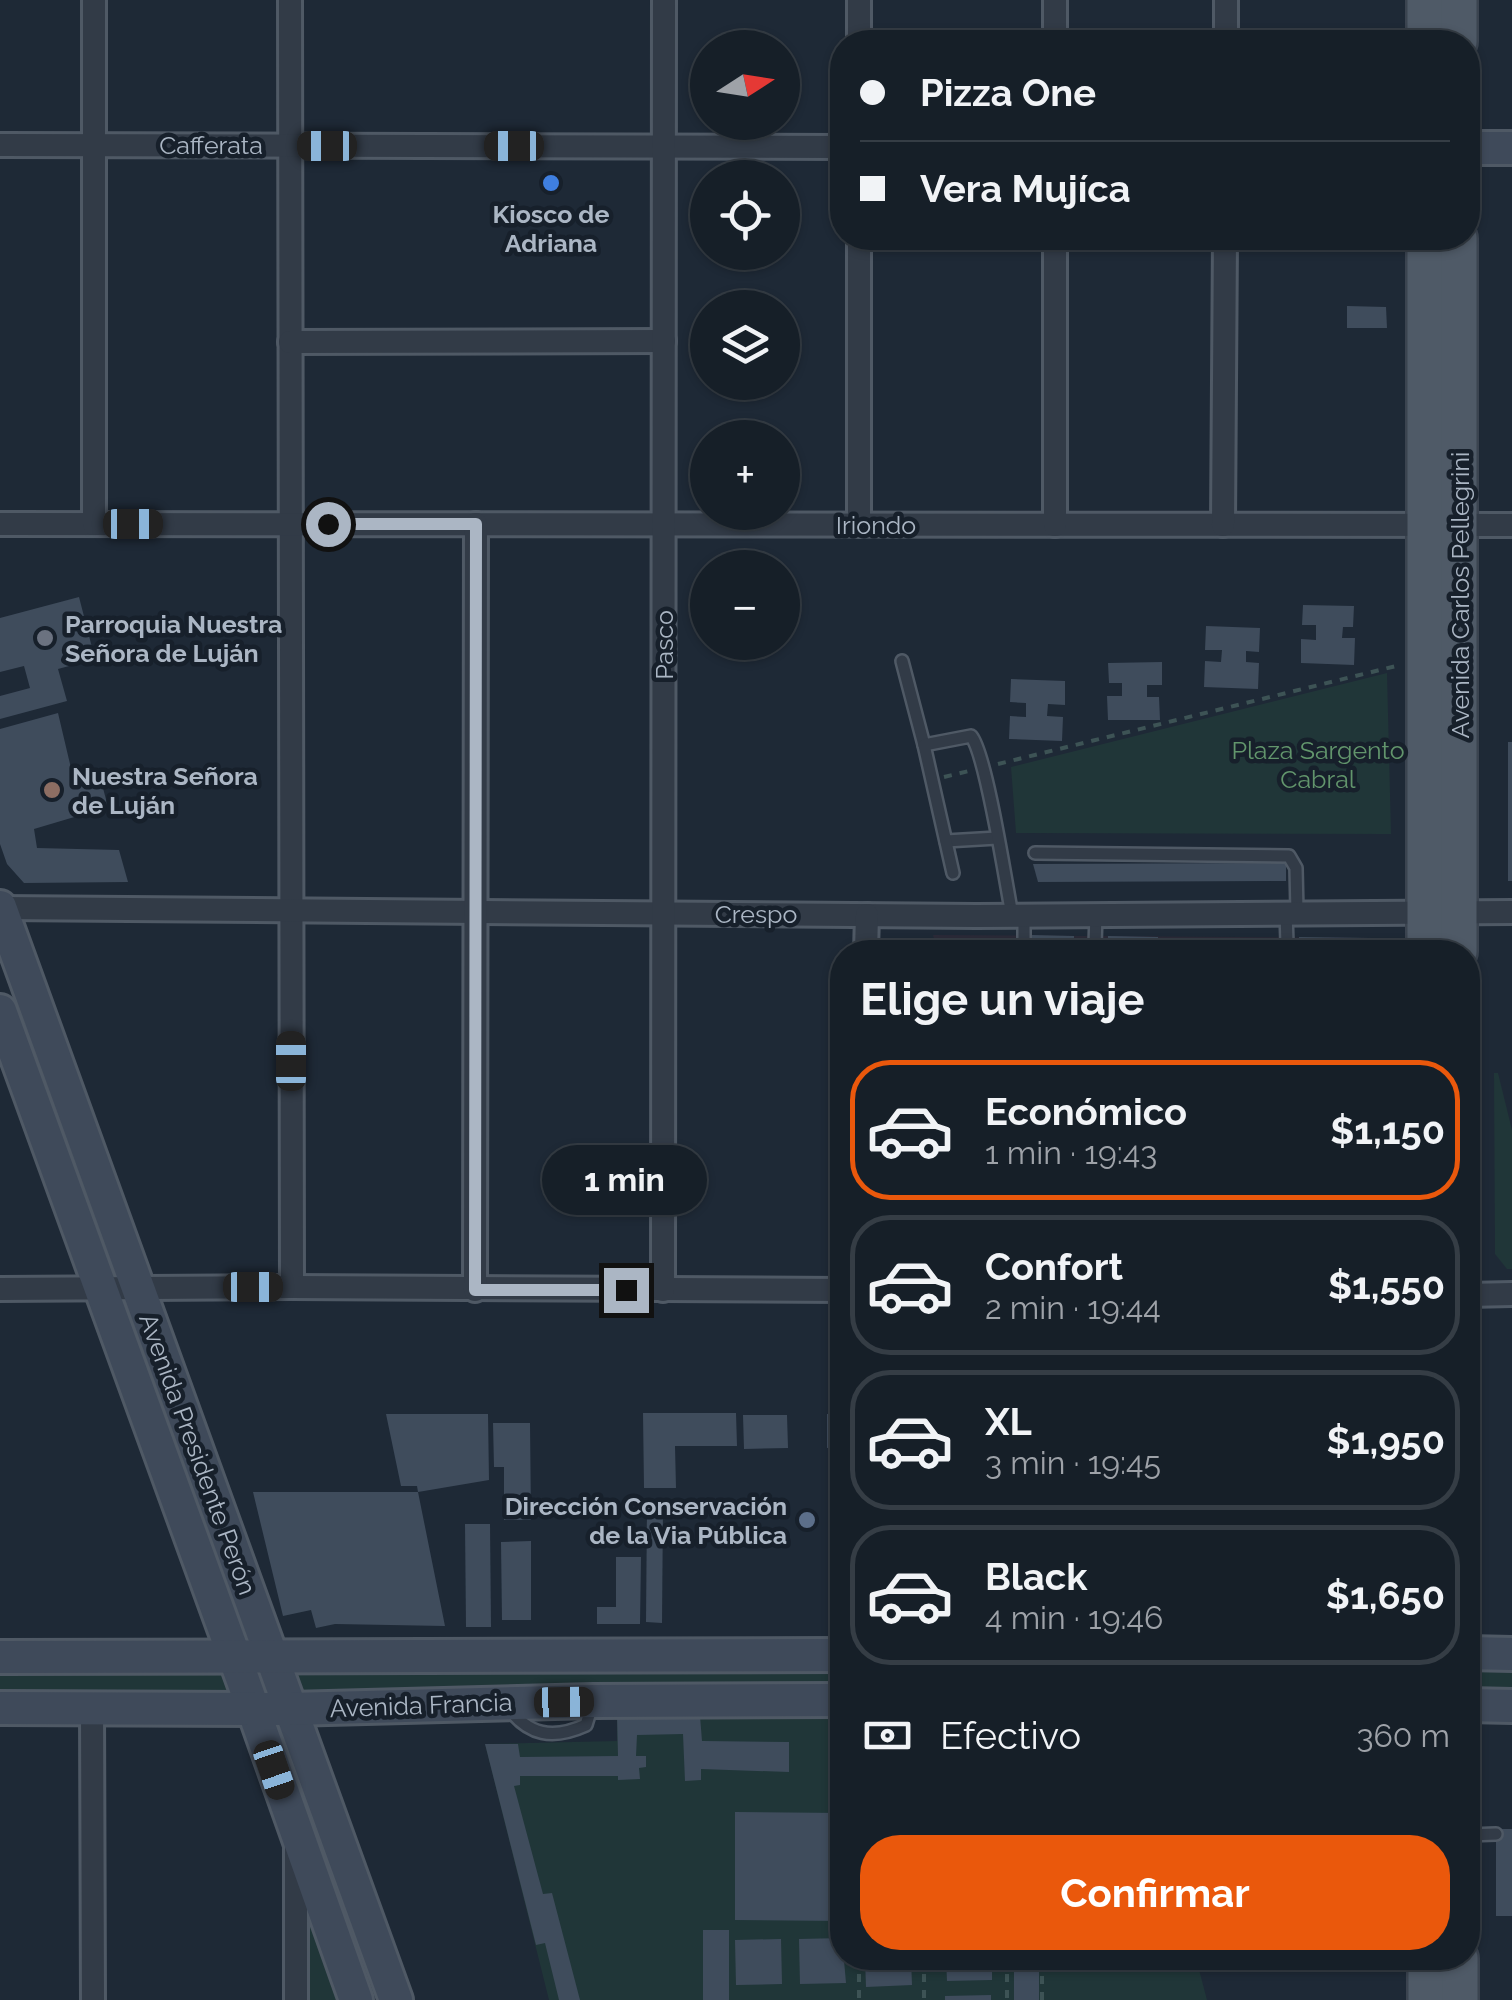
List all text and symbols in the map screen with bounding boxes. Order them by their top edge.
north arrow [690,30,800,140]
map controls [690,30,800,660]
text: Pizza One [920,70,1096,115]
street label: Cafferata [159,130,263,160]
car [297,131,357,161]
car [484,131,544,161]
button: locate [690,160,800,270]
text: Vera Mujíca [920,166,1131,211]
marker: Kiosco de Adriana [540,172,562,194]
place label: Kiosco de Adriana [493,199,609,258]
button: layers [690,290,800,400]
button: + [690,420,800,530]
street label: Avenida Carlos Pellegrini [1445,452,1475,738]
route start [306,502,351,547]
car [103,509,163,539]
street label: Iriondo [836,510,916,540]
button: − [690,550,800,660]
place label: Parroquia Nuestra Señora de Luján [65,609,282,668]
street label: Pasco [649,610,679,680]
marker: Parroquia Nuestra Señora de Luján [34,627,56,649]
park label: Plaza Sargento Cabral [1231,735,1405,794]
place label: Nuestra Señora de Luján [72,761,258,820]
marker: Nuestra Señora de Luján [41,779,63,801]
street label: Crespo [715,899,797,929]
text: Elige un viaje [860,973,1144,1026]
car [276,1031,306,1091]
icon: car [865,1085,955,1175]
text: Económico [985,1089,1187,1134]
text: $1,150 [1330,1108,1445,1153]
text: 1 min · 19:43 [985,1134,1157,1171]
callout: 1 min [544,1145,708,1215]
text: 1 min [584,1161,665,1198]
icon: car [865,1240,955,1330]
text: Confort [985,1244,1123,1289]
text: $1,550 [1328,1263,1445,1308]
route end [604,1268,649,1313]
car [223,1272,283,1302]
text: 2 min · 19:44 [985,1289,1161,1326]
street label: Avenida Presidente Perón [133,1309,263,1599]
icon: car [865,1395,955,1485]
text: XL [985,1399,1032,1444]
text: $1,950 [1327,1418,1445,1463]
text: 3 min · 19:45 [985,1444,1161,1481]
place label: Dirección Conservación de la Via Pública [505,1491,787,1550]
marker: Dirección Conservación de la Via Pública [796,1509,818,1531]
icon: car [865,1550,955,1640]
text: Black [985,1554,1087,1599]
text: $1,650 [1326,1573,1445,1618]
text: 4 min · 19:46 [985,1599,1163,1636]
car [534,1686,594,1718]
street label: Avenida Francia [329,1687,513,1723]
icon: cash [860,1708,915,1763]
text: Efectivo [940,1713,1081,1758]
text: 360 m [1356,1717,1450,1754]
car [250,1737,298,1803]
button: Confirmar [860,1835,1450,1950]

